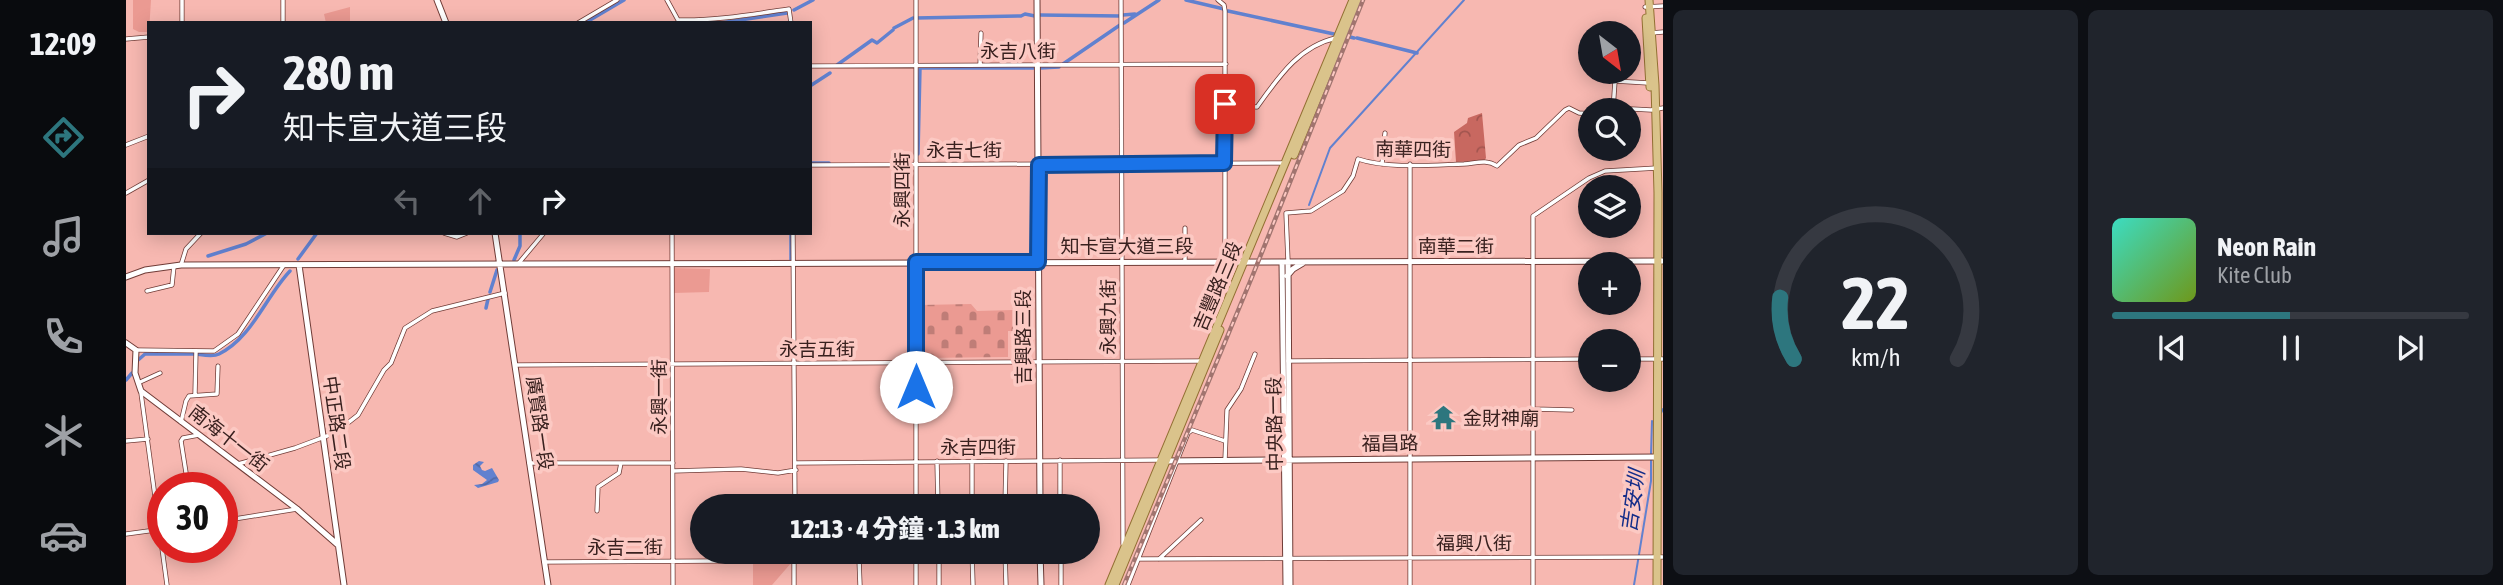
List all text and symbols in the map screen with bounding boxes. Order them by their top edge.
north arrow [1578,21,1642,84]
map controls [1578,21,1641,392]
text: 12:09 [30,25,96,62]
street label: 永吉八街 [980,40,1056,62]
text: 280 m [283,44,394,100]
icon: right [168,49,259,140]
pin [1195,74,1255,134]
icon: arrive [1206,85,1244,123]
button: search [1578,98,1641,161]
text: 知卡宣大道三段 [283,109,507,146]
icon: directions [39,113,88,162]
street label: 南華四街 [1375,137,1451,161]
street label: 永吉七街 [926,139,1002,161]
street label: 永興四街 [891,152,913,228]
button: layers [1578,175,1641,238]
icon: left [388,182,426,220]
icon: ahead [461,182,499,220]
icon: right [534,182,572,220]
icon: music [39,212,88,261]
text: Neon Rain [2217,232,2316,262]
street label: 知卡宣大道三段 [1060,235,1194,257]
street label: 南華二街 [1418,235,1494,257]
street label: 吉豐路三段 [1188,238,1246,334]
button: + [1578,252,1641,315]
text: 22 [1841,261,1910,344]
text: Kite Club [2217,262,2292,288]
street label: 永興九街 [1097,279,1119,355]
street label: 吉興路三段 [1012,289,1034,385]
icon: phone [39,312,88,361]
button: − [1578,329,1641,392]
icon: previous [2153,329,2191,367]
icon: pause [2272,329,2310,367]
icon: next [2391,329,2429,367]
street label: 永吉五街 [779,338,855,360]
text: km/h [1851,342,1900,370]
position arrow [879,350,953,424]
street label: 永興一街 [648,359,670,435]
street label: 中正路二段 [319,374,355,472]
street label: 廣賢路一段 [522,374,558,472]
street label: 中央路一段 [1262,376,1286,472]
street label: 南海十一街 [185,400,273,476]
temple icon: 金財神廟 [1429,404,1457,432]
place label: 金財神廟 [1463,407,1539,429]
icon: climate [39,411,88,460]
street label: 福昌路 [1361,432,1419,454]
street label: 永吉四街 [940,436,1016,458]
water label: 吉安圳 [1616,465,1649,534]
speed limit sign: 30 [147,472,238,563]
icon: car [39,511,88,560]
text: 12:13 · 4 分鐘 · 1.3 km [790,514,1000,544]
street label: 福興八街 [1436,532,1512,554]
street label: 永吉二街 [587,536,663,558]

